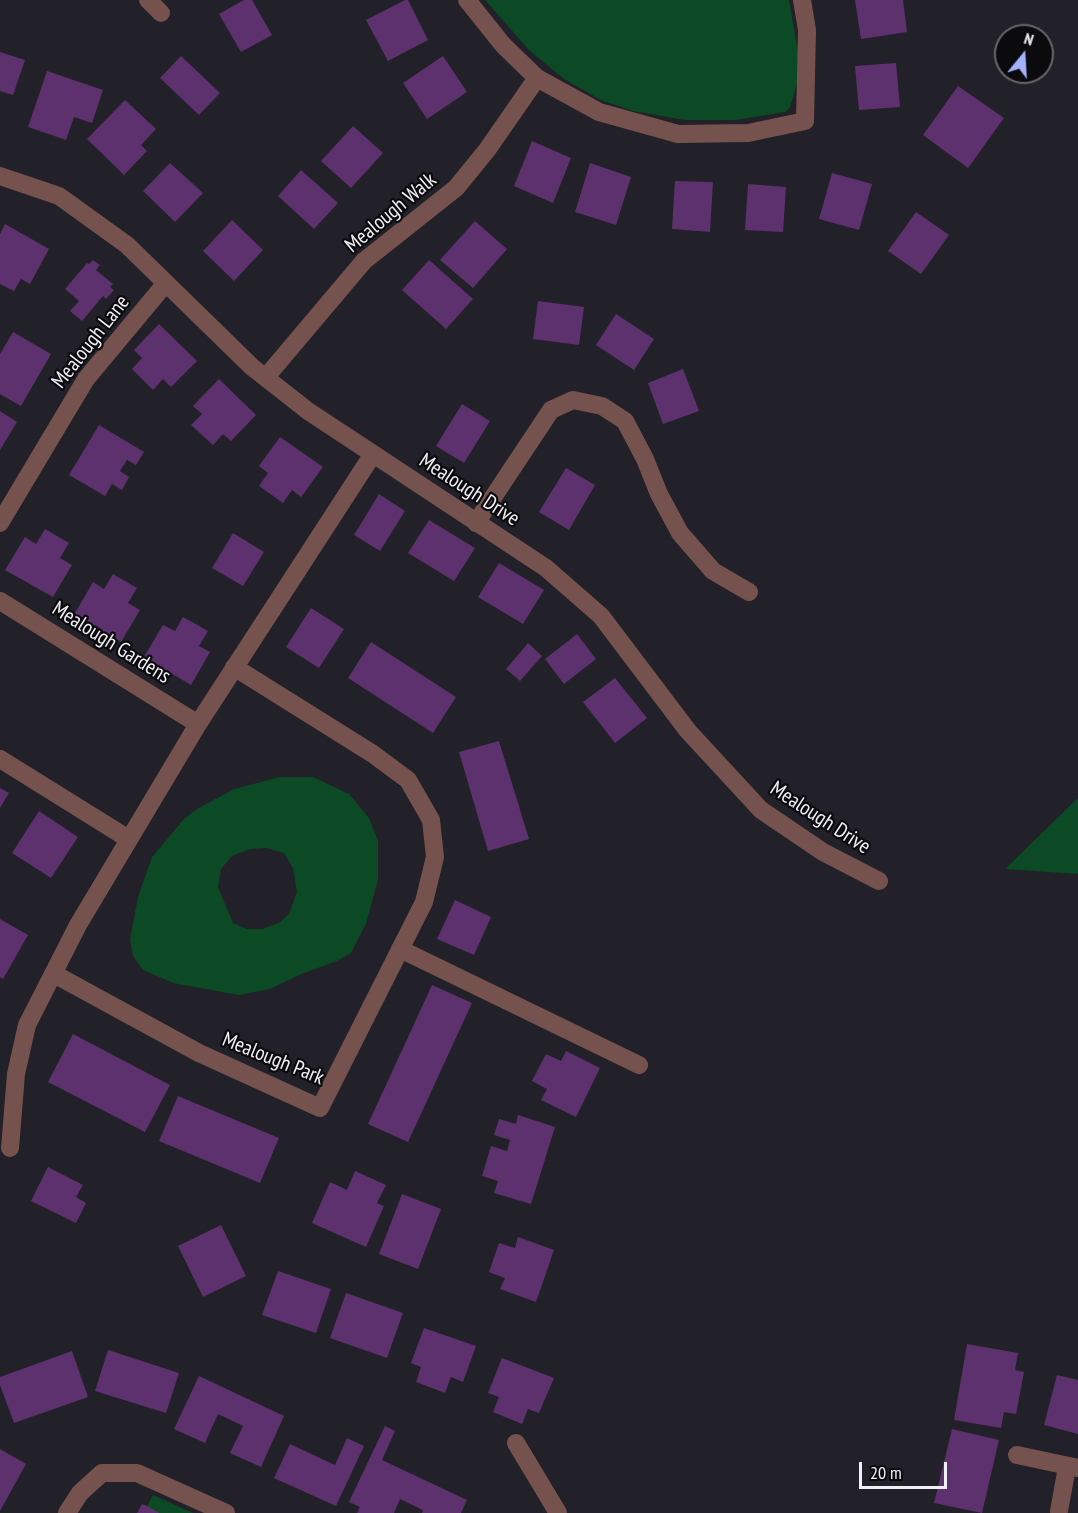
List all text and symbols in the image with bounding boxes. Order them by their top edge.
north arrow [994,24,1054,84]
text: N [1022,28,1036,50]
street label: Mealough Walk [340,168,442,258]
street label: Mealough Lane [47,291,135,393]
street label: Mealough Drive [414,448,524,532]
street label: Mealough Gardens [47,597,175,689]
street label: Mealough Drive [765,776,875,860]
street label: Mealough Park [218,1027,328,1091]
scale bar [862,1450,950,1488]
text: 20 m [870,1461,902,1484]

